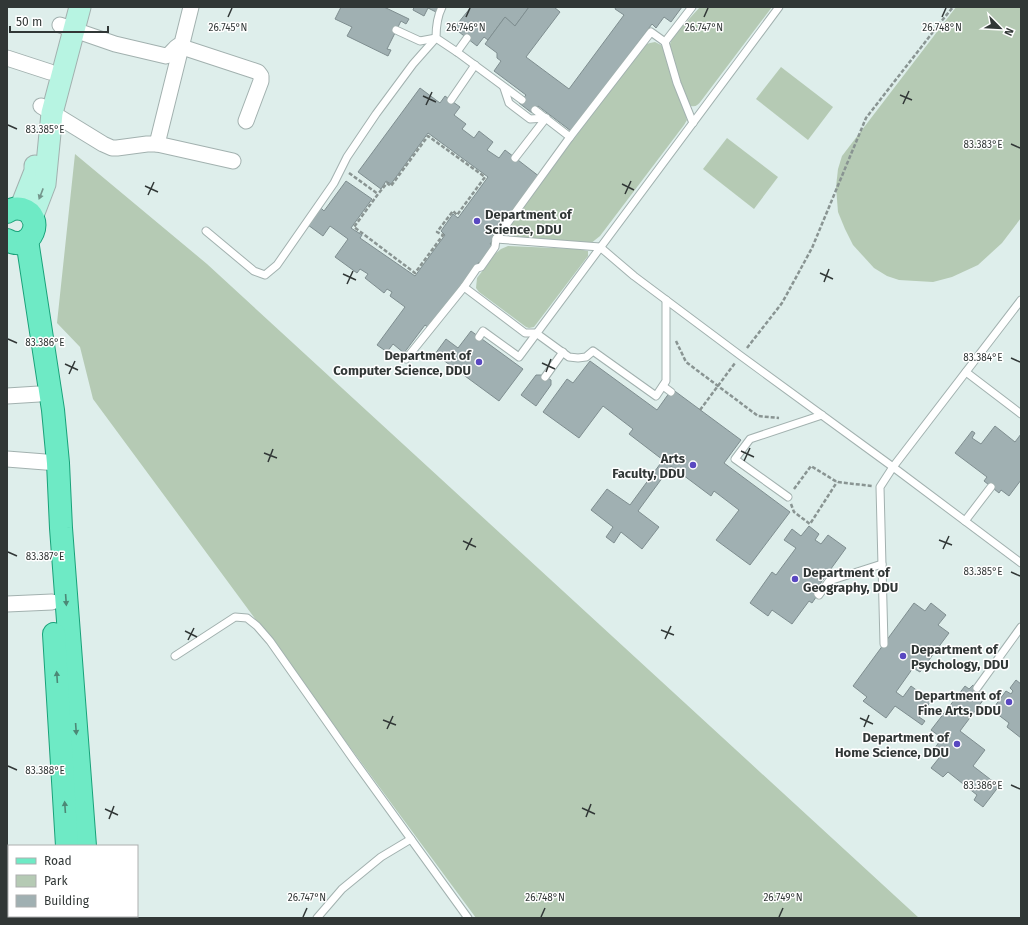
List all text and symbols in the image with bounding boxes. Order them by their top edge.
scale bar [10,8,108,34]
north arrow [980,8,1020,48]
text: 50 m [16,15,42,29]
text: 26.745°N [209,22,247,34]
text: 26.746°N [446,22,486,34]
text: 26.747°N [685,22,723,34]
text: 26.748°N [922,22,962,34]
text: N [1001,26,1016,38]
text: 83.385°E [26,124,64,136]
text: 83.383°E [963,139,1003,151]
one-way arrow [38,189,44,201]
place label: Department of Science, DDU [485,207,573,237]
marker: Department of Science, DDU [472,216,482,226]
text: 83.386°E [25,337,65,349]
place label: Department of Computer Science, DDU [333,348,472,378]
text: 83.384°E [963,352,1003,364]
marker: Department of Computer Science, DDU [474,357,484,367]
place label: Arts Faculty, DDU [612,451,686,481]
marker: Arts Faculty, DDU [688,460,698,470]
text: 83.387°E [26,551,64,563]
place label: Department of Geography, DDU [803,565,898,595]
text: 83.385°E [964,566,1002,578]
marker: Department of Geography, DDU [790,574,800,584]
one-way arrow [63,594,70,606]
place label: Department of Psychology, DDU [911,642,1009,672]
marker: Department of Psychology, DDU [898,651,908,661]
one-way arrow [53,671,60,683]
place label: Department of Fine Arts, DDU [914,688,1002,718]
marker: Department of Fine Arts, DDU [1004,697,1014,707]
one-way arrow [73,723,80,735]
place label: Department of Home Science, DDU [835,730,950,760]
marker: Department of Home Science, DDU [952,739,962,749]
text: 83.388°E [25,765,65,777]
text: 83.386°E [963,780,1003,792]
one-way arrow [61,801,68,813]
legend [8,845,138,917]
text: Road [44,854,72,868]
text: Park [44,874,68,888]
text: 26.747°N [288,892,326,904]
text: 26.748°N [525,892,565,904]
text: 26.749°N [763,892,803,904]
text: Building [44,894,90,908]

